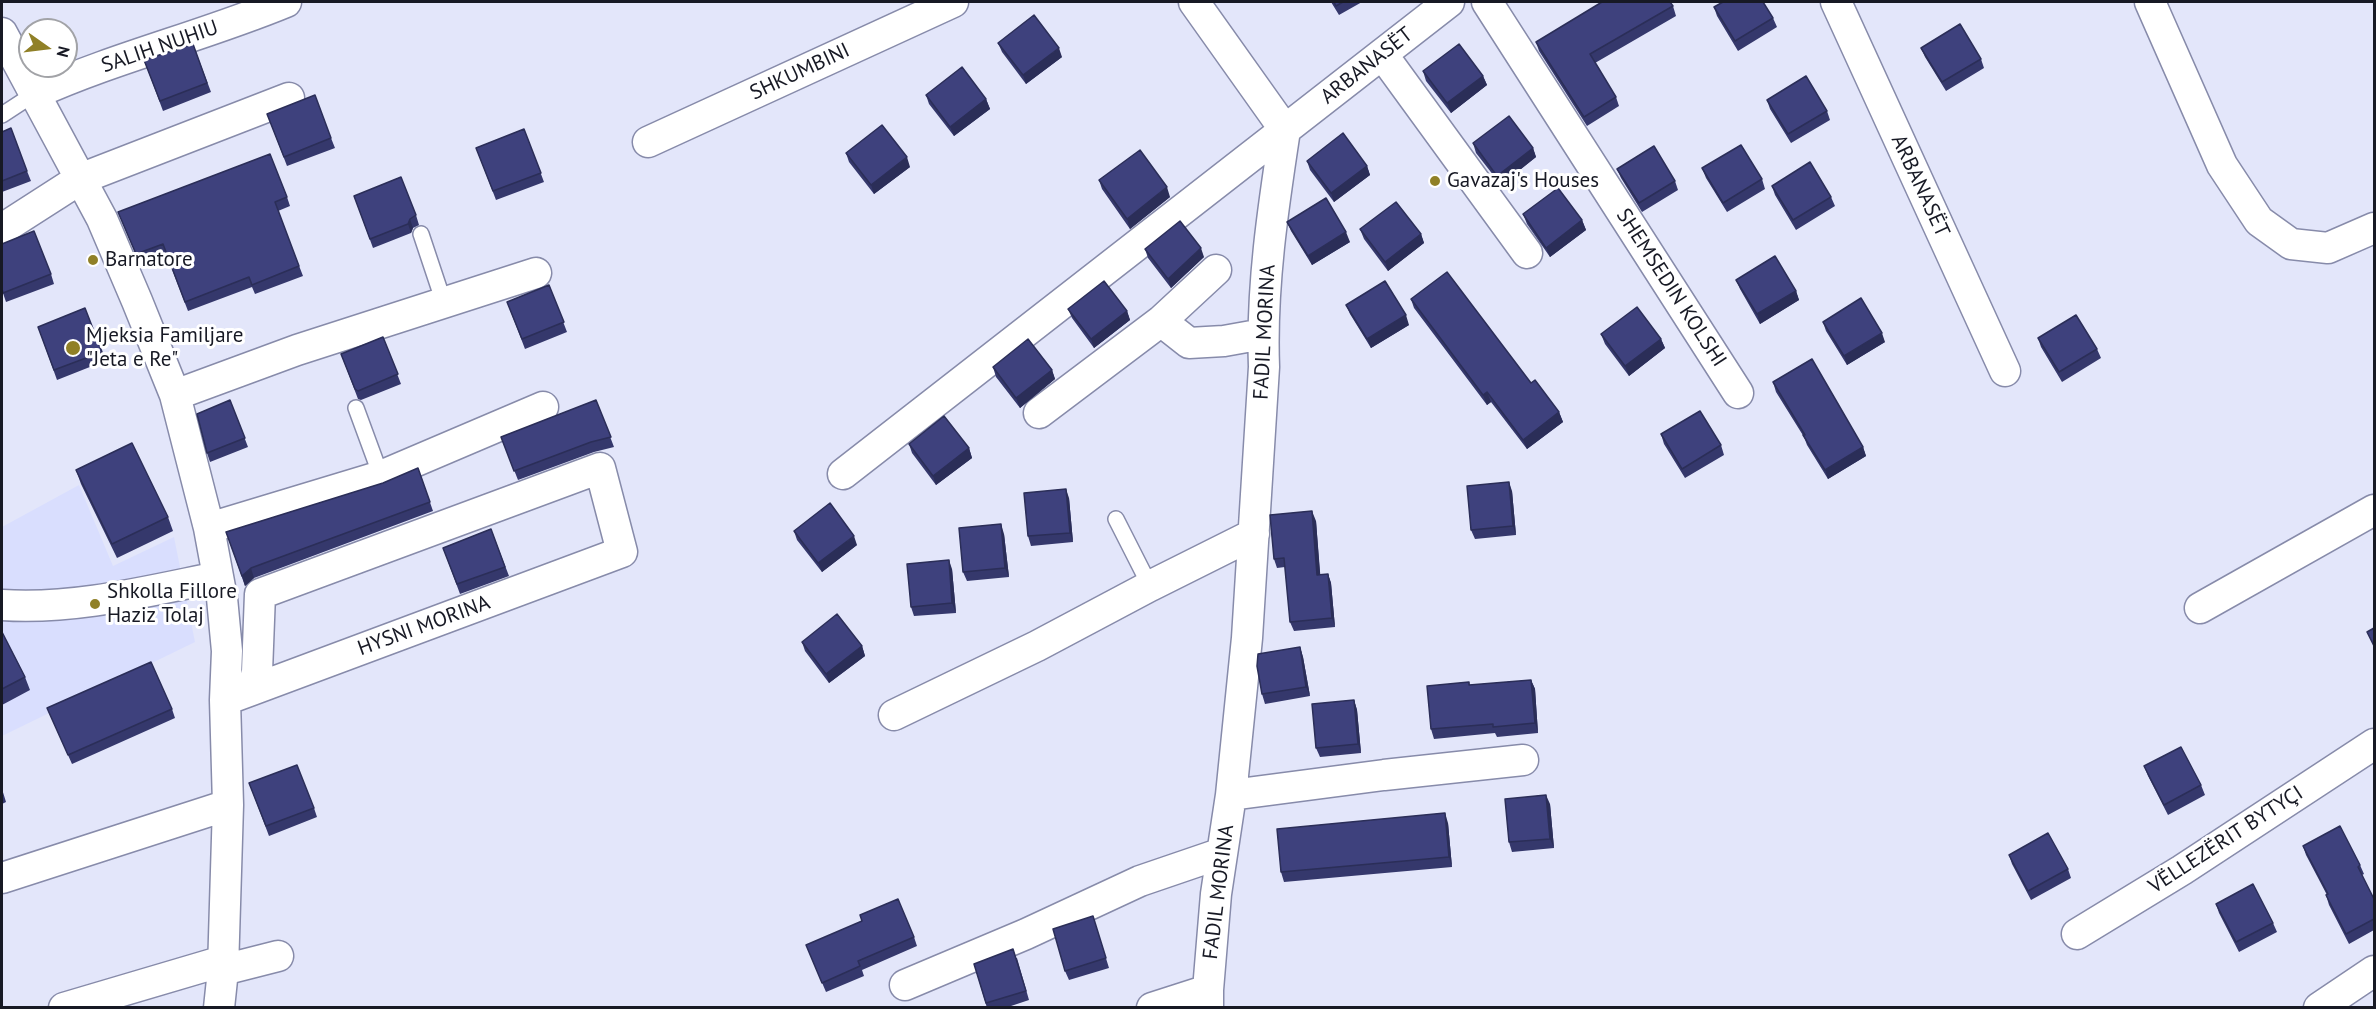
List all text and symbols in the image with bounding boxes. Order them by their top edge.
street label: SALIH NUHIU [98,15,222,79]
north arrow [18,18,78,78]
street label: ARBANASËT [1316,22,1418,110]
street label: SHKUMBINI [746,38,854,106]
text: N [53,44,75,59]
street label: ARBANASËT [1885,131,1955,241]
place label: Gavazaj's Houses [1447,168,1599,194]
marker: Gavazaj's Houses [1428,174,1442,188]
street label: SHEMSEDIN KOLSHI [1610,204,1732,372]
place label: Barnatore [105,247,193,273]
marker: Barnatore [86,253,100,267]
street label: FADIL MORINA [1249,264,1281,400]
place label: Mjeksia Familjare "Jeta e Re" [86,323,243,373]
marker: Mjeksia Familjare "Jeta e Re" [64,339,82,357]
place label: Shkolla Fillore Haziz Tolaj [107,579,237,629]
street label: HYSNI MORINA [354,590,494,662]
marker: Shkolla Fillore Haziz Tolaj [88,597,102,611]
street label: VËLLEZËRIT BYTYÇI [2144,781,2308,899]
street label: FADIL MORINA [1198,823,1240,961]

